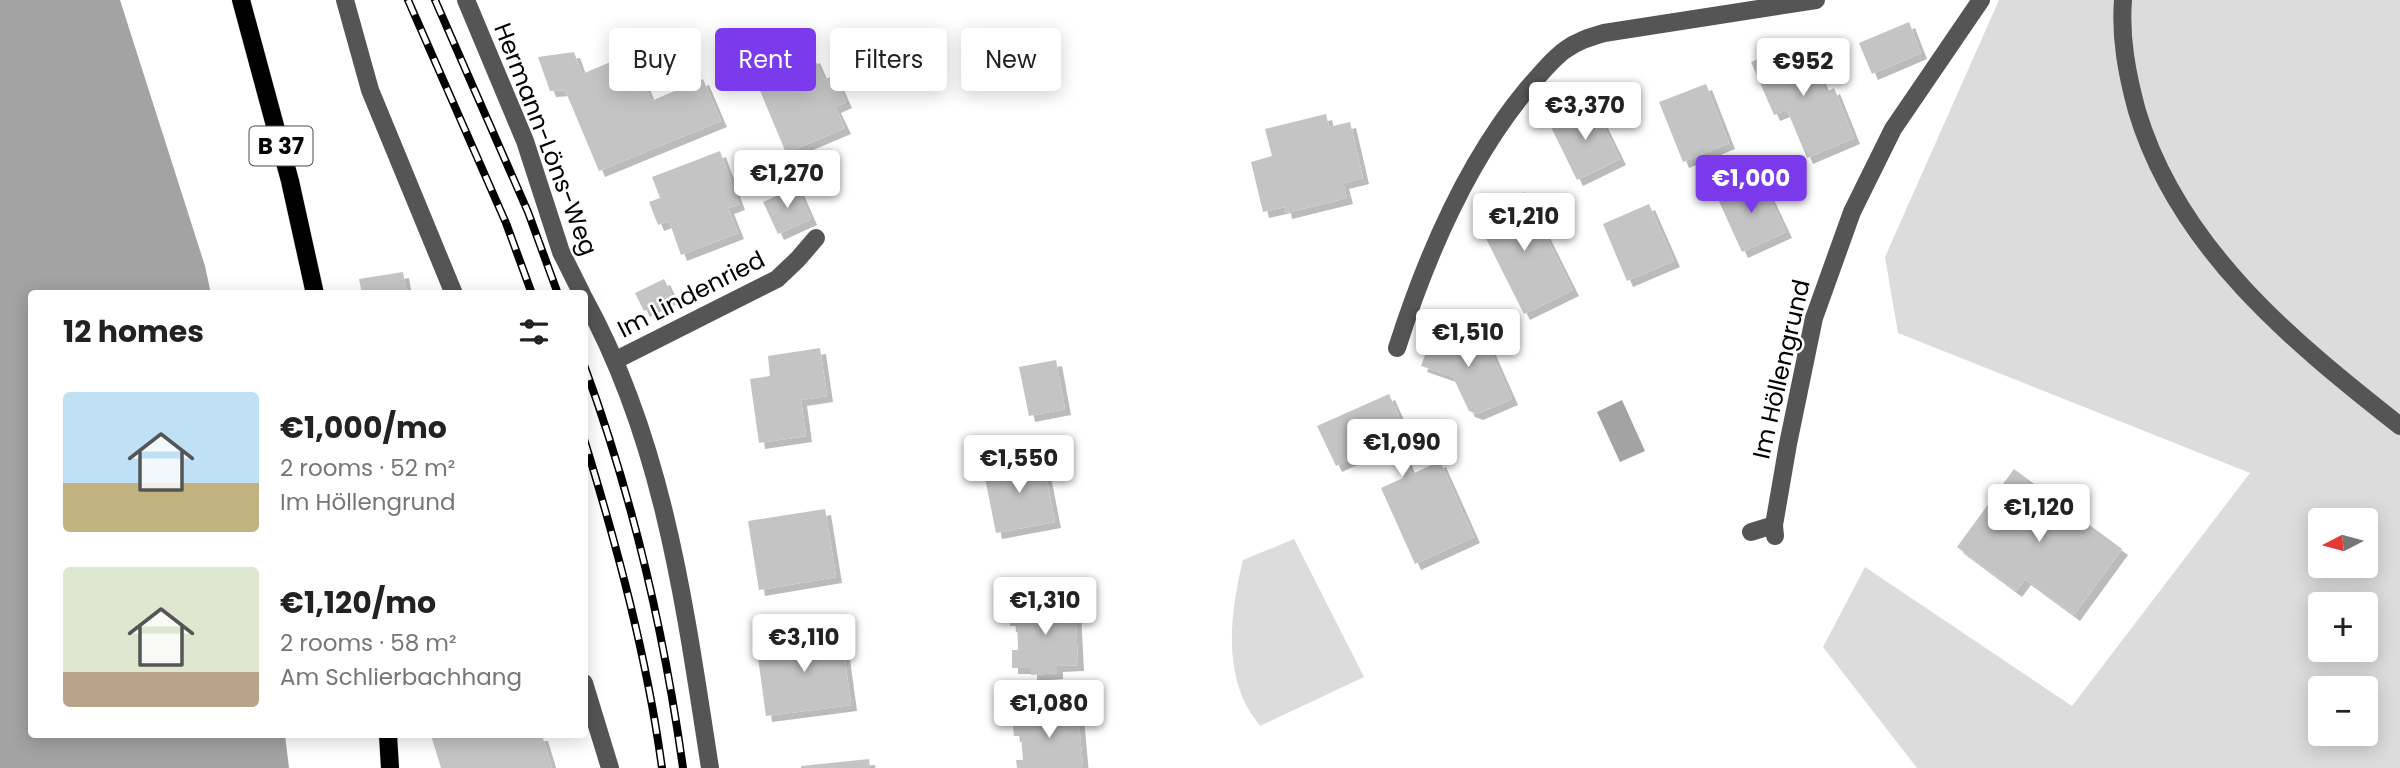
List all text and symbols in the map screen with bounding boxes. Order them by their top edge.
street label: Hermann-Löns-Weg [486,18,606,260]
chip: Buy [609,28,701,91]
chip: Rent [715,28,816,91]
chip: Filters [830,28,947,91]
chip: New [961,28,1061,91]
pin: €952 [1762,38,1844,98]
text: €952 [1773,45,1833,77]
pin: €3,370 [1528,82,1642,142]
text: €3,370 [1545,89,1625,121]
road number: B 37 [250,127,312,166]
pin: €1,270 [730,150,844,210]
pin: €1,000 [1694,156,1808,215]
text: €1,270 [750,157,824,189]
text: €1,000 [1712,162,1790,194]
pin: €1,210 [1467,194,1581,253]
text: €1,210 [1489,200,1559,232]
street label: Im Lindenried [612,243,770,345]
street label: Im Höllengrund [1744,276,1818,462]
text: 12 homes [63,310,204,353]
pin: €1,510 [1411,310,1525,369]
icon: filters [515,313,553,351]
text: €1,510 [1432,316,1504,348]
text: €1,000/mo [280,406,447,449]
icon: home [119,420,203,504]
pin: €1,090 [1345,420,1459,479]
text: €1,090 [1363,426,1441,458]
pin: €1,550 [962,435,1076,495]
text: €1,550 [980,442,1058,474]
text: 2 rooms · 52 m² [280,452,455,484]
pin: €1,120 [1982,484,2096,544]
text: Im Höllengrund [280,486,456,518]
text: €1,120 [2004,491,2074,523]
north arrow [2308,508,2378,578]
map controls [2308,508,2378,746]
pin: €1,310 [988,578,1102,637]
text: €1,120/mo [280,581,436,624]
text: €1,310 [1009,584,1081,616]
button: + [2308,592,2378,662]
icon: home [119,595,203,679]
pin: €3,110 [747,614,861,674]
text: €3,110 [768,621,840,653]
text: 2 rooms · 58 m² [280,627,457,659]
text: Am Schlierbachhang [280,661,522,693]
button: − [2308,676,2378,746]
pin: €1,080 [992,680,1106,740]
text: €1,080 [1010,687,1088,719]

